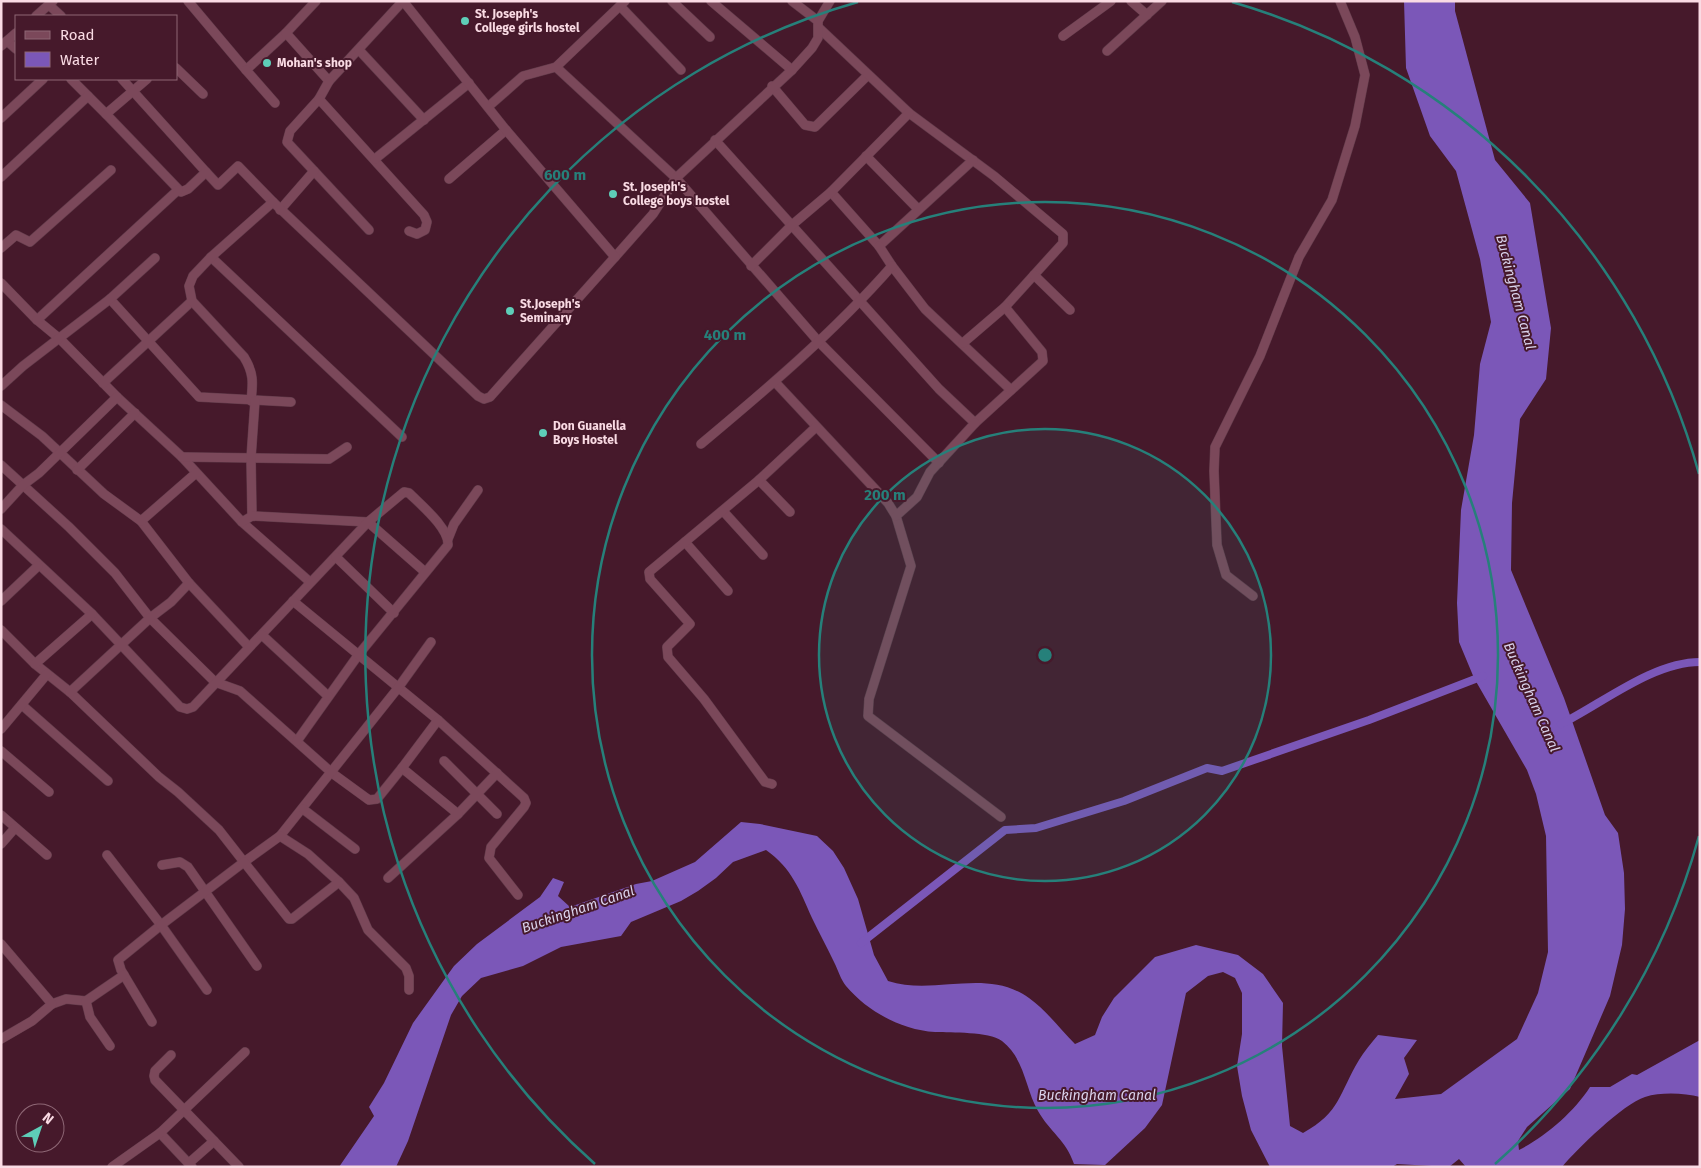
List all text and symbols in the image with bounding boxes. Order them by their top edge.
place label: St. Joseph's College girls hostel [475,7,580,35]
legend [15,15,178,80]
marker: St. Joseph's College girls hostel [459,15,471,27]
text: Road [60,26,95,44]
text: Water [60,51,99,69]
place label: Mohan's shop [277,56,352,70]
marker: Mohan's shop [261,57,273,69]
text: 600 m [544,166,586,184]
place label: St. Joseph's College boys hostel [623,180,730,208]
marker: St. Joseph's College boys hostel [607,188,619,200]
water label: Buckingham Canal [1492,233,1539,351]
place label: St.Joseph's Seminary [520,297,580,325]
marker: St.Joseph's Seminary [504,305,516,317]
text: 400 m [704,326,746,344]
place label: Don Guanella Boys Hostel [553,419,626,447]
marker: Don Guanella Boys Hostel [537,427,549,439]
text: 200 m [864,486,906,504]
water label: Buckingham Canal [1500,640,1563,755]
centre of rings [1036,646,1054,664]
water label: Buckingham Canal [520,882,637,937]
water label: Buckingham Canal [1038,1087,1156,1104]
north arrow [15,1103,65,1153]
text: N [39,1109,57,1128]

